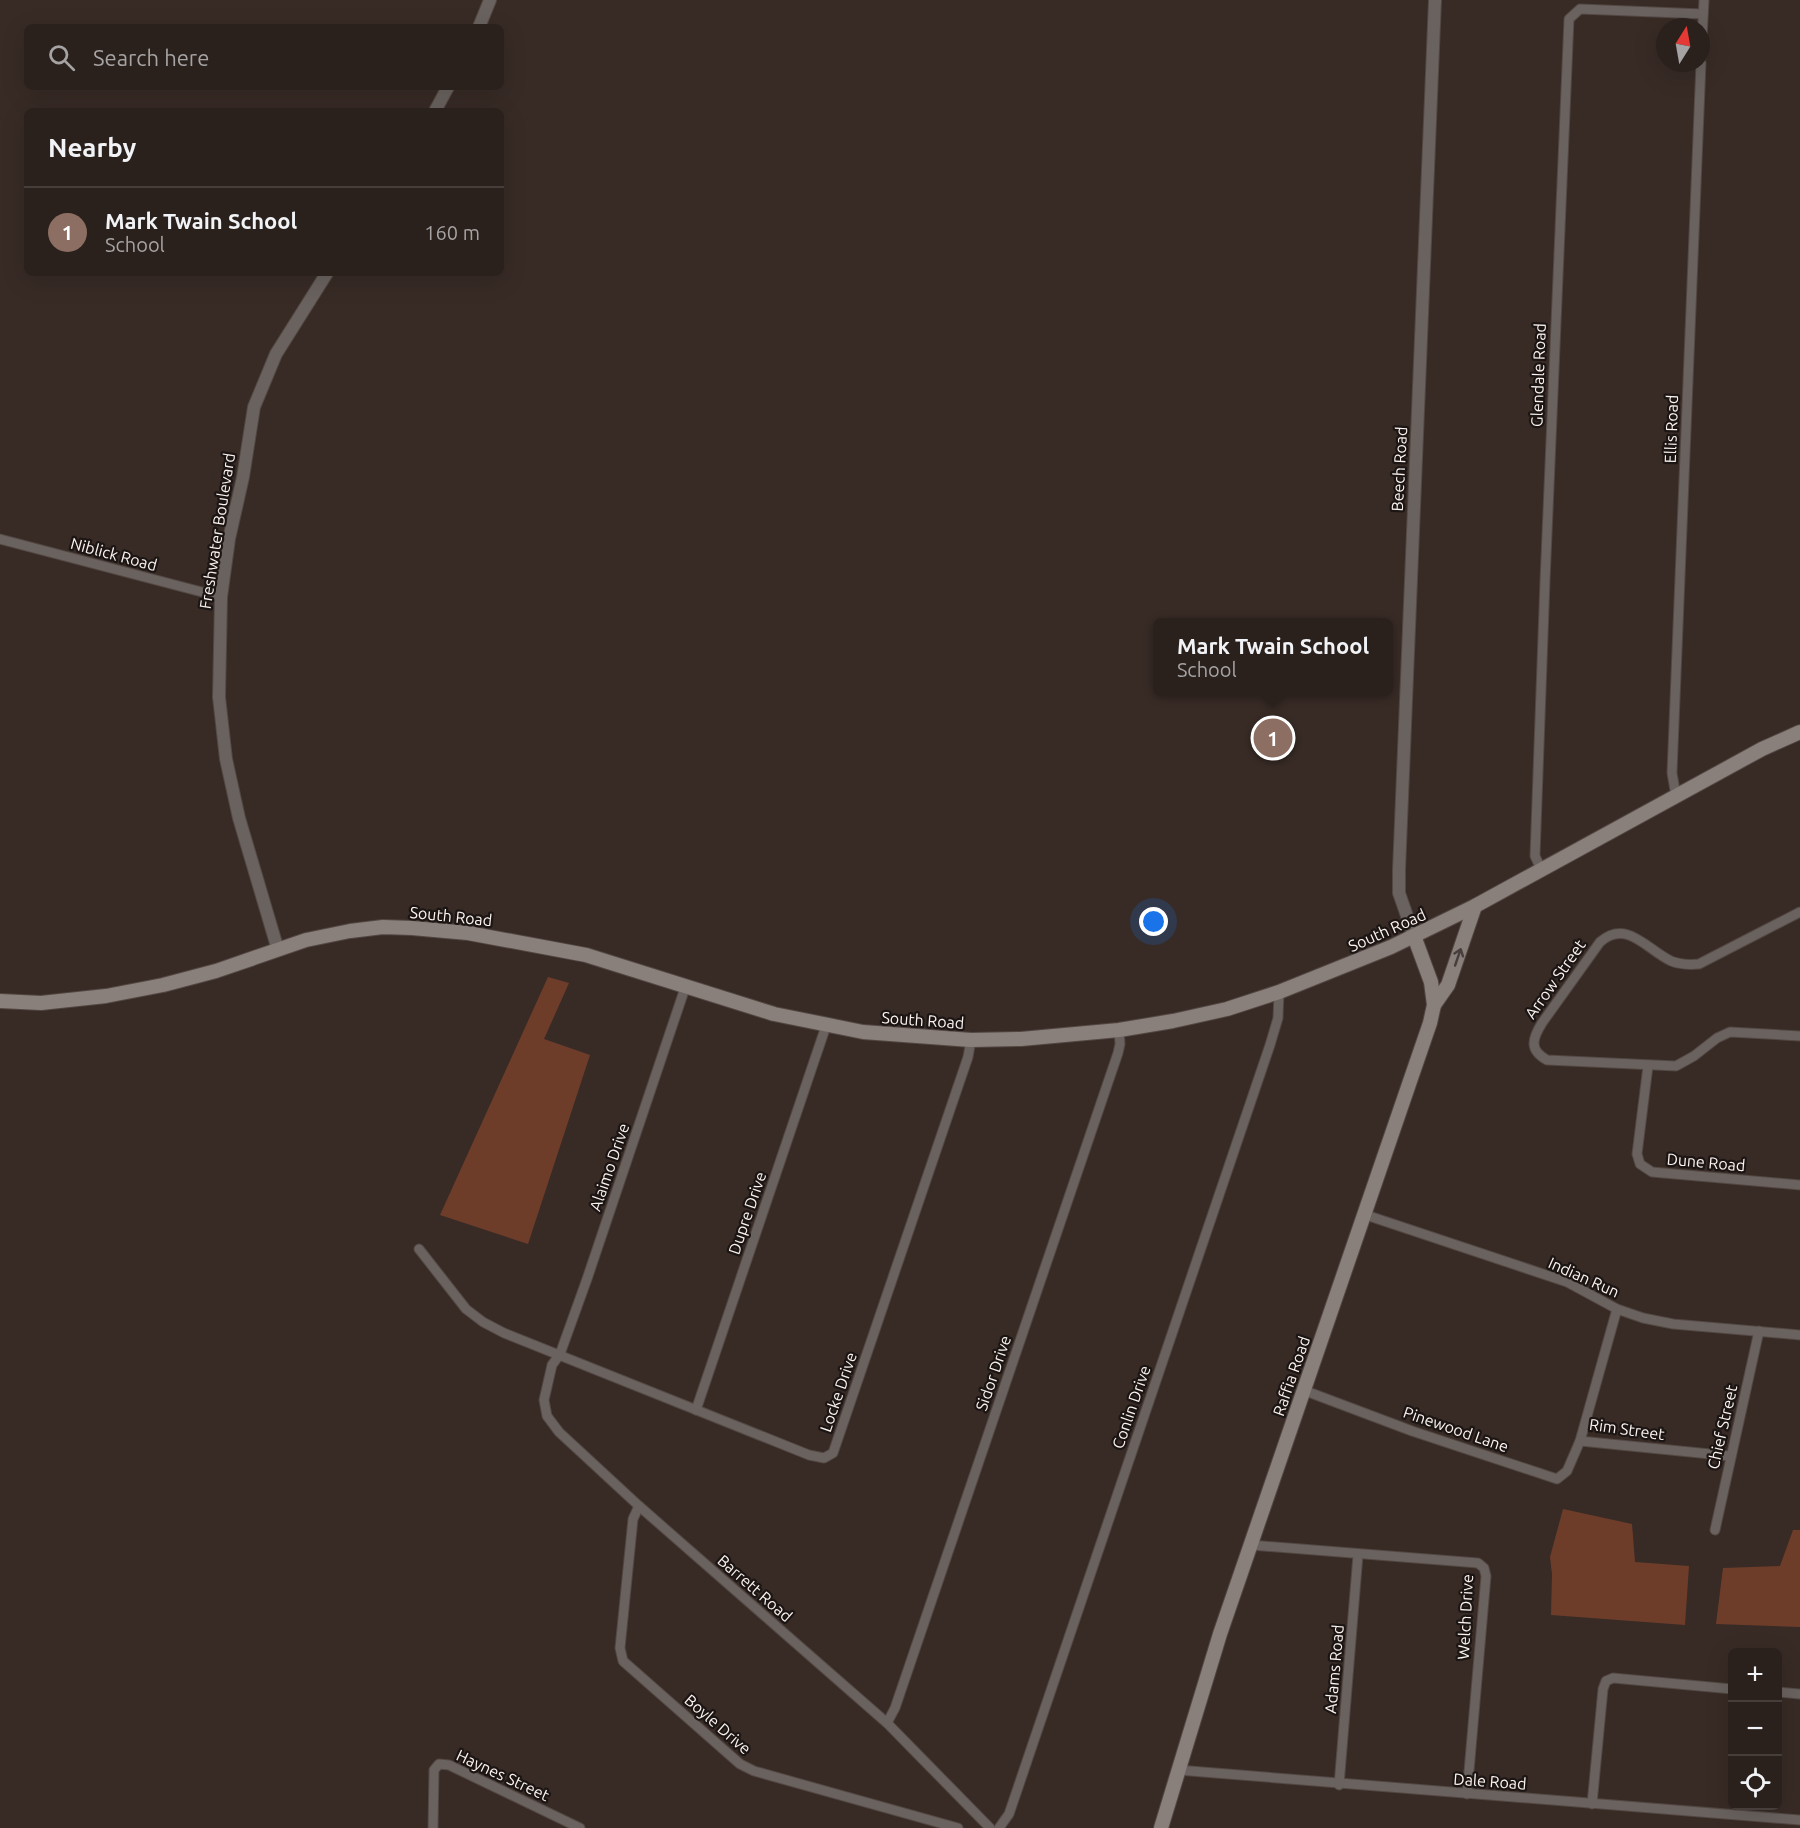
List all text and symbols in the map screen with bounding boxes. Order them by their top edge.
north arrow [1656,18,1710,72]
search box [24,24,504,90]
icon: search [45,41,78,74]
text: Search here [93,45,209,70]
text: Nearby [48,133,136,162]
text: Mark Twain School [105,208,297,233]
text: 1 [62,221,73,244]
text: 160 m [424,221,480,244]
text: School [105,233,165,256]
street label: Glendale Road [1527,323,1549,427]
street label: Ellis Road [1661,394,1681,464]
street label: Beech Road [1388,426,1410,512]
street label: Freshwater Boulevard [196,452,238,610]
street label: Niblick Road [69,534,159,574]
popup [1153,618,1393,696]
text: Mark Twain School [1177,633,1369,658]
text: School [1177,658,1237,681]
pin: 1 [1254,716,1292,760]
street label: South Road [409,903,493,929]
street label: South Road [1345,905,1429,955]
your location [1139,907,1168,936]
street label: Arrow Street [1521,935,1589,1022]
one-way arrow [1453,948,1464,967]
street label: South Road [881,1008,965,1032]
street label: Alaimo Drive [586,1121,632,1213]
street label: Dune Road [1666,1150,1746,1174]
street label: Dupre Drive [724,1169,770,1257]
street label: Indian Run [1546,1253,1622,1301]
street label: Sidor Drive [972,1333,1014,1413]
street label: Raffia Road [1269,1334,1313,1418]
street label: Locke Drive [816,1350,860,1434]
street label: Conlin Drive [1108,1363,1154,1451]
street label: Chief Street [1704,1382,1741,1471]
street label: Pinewood Lane [1401,1403,1511,1455]
street label: Rim Street [1588,1415,1667,1443]
street label: Barrett Road [714,1551,796,1625]
street label: Welch Drive [1454,1574,1476,1660]
street label: Adams Road [1321,1624,1347,1714]
map controls [1728,1648,1782,1810]
button: + [1728,1648,1782,1702]
street label: Boyle Drive [681,1690,755,1758]
button: − [1728,1702,1782,1756]
street label: Haynes Street [454,1746,553,1805]
button: locate [1728,1756,1782,1810]
street label: Dale Road [1453,1769,1527,1793]

